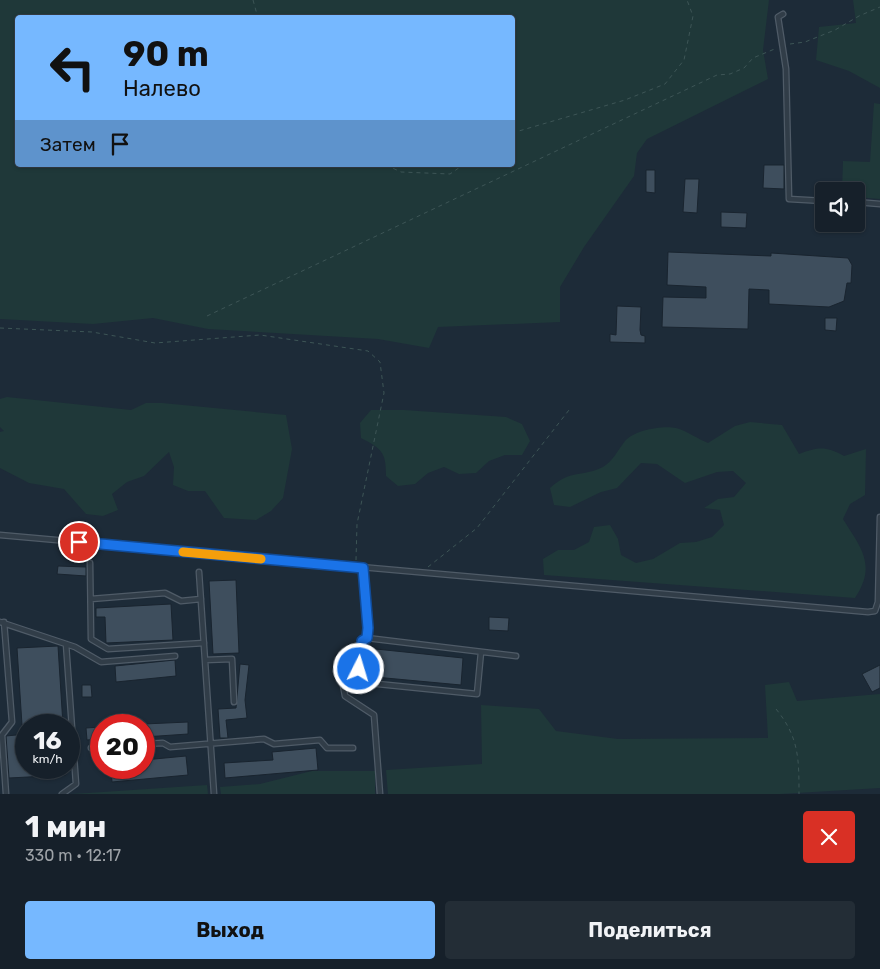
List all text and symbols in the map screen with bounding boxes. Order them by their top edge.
text: 90 m [123,33,209,75]
icon: left [40,35,105,100]
text: Налево [123,75,201,102]
icon: arrive [106,130,134,158]
text: Затем [40,133,96,156]
map controls [815,182,865,232]
button: sound [815,182,865,232]
pin [58,521,100,563]
icon: arrive [65,528,93,556]
position arrow [332,642,384,694]
speed limit sign: 20 [90,714,155,779]
text: 16 [33,726,62,755]
text: km/h [33,752,62,766]
text: 1 мин [25,809,106,845]
button: close [803,811,855,863]
text: 330 m · 12:17 [25,846,121,865]
button: Выход [25,901,435,959]
button: Поделиться [445,901,855,959]

